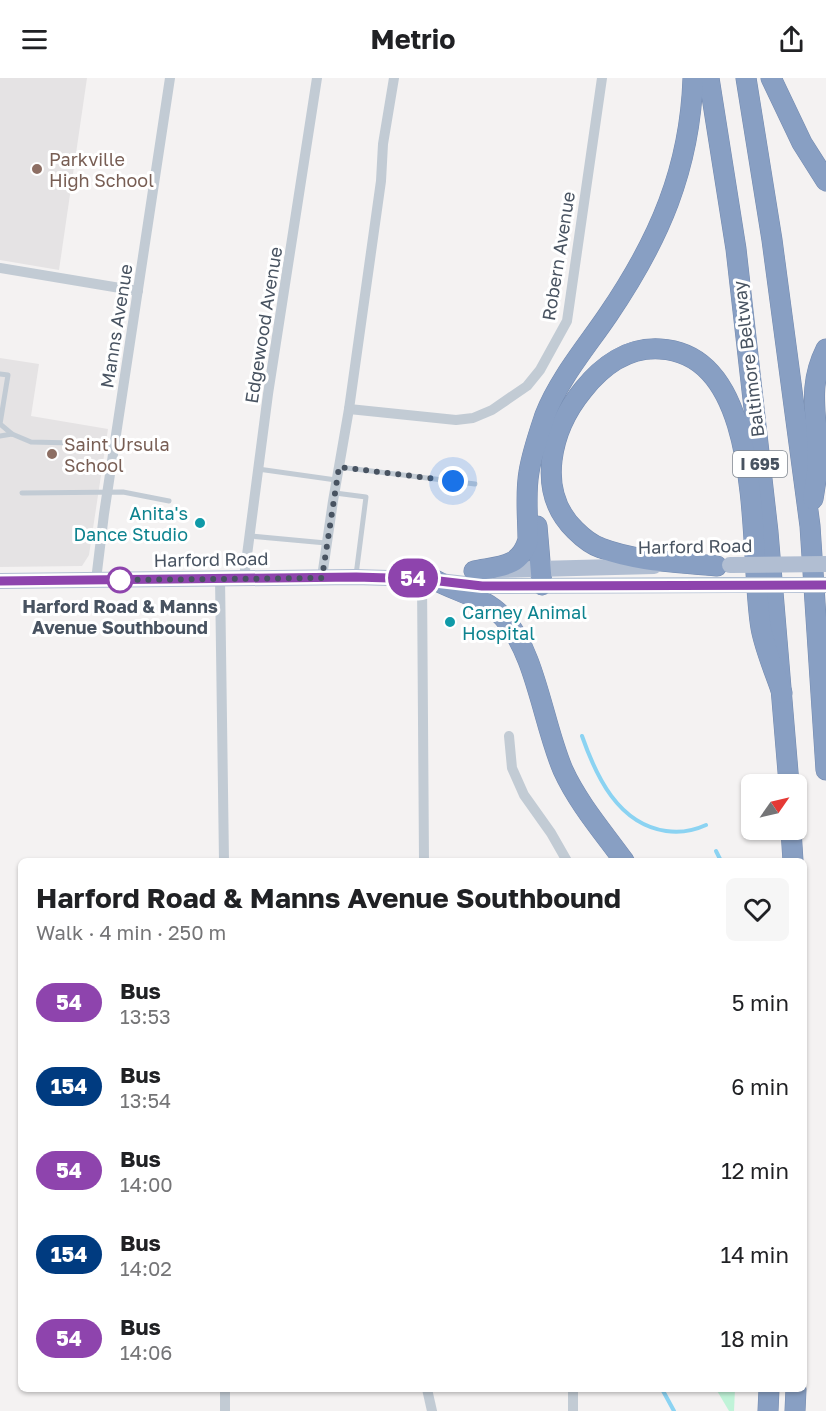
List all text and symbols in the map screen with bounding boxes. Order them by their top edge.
icon: menu [18,23,51,56]
text: Metrio [371,23,455,55]
icon: share [775,23,808,56]
place label: Parkville High School [49,148,154,191]
marker: Parkville High School [30,162,44,176]
street label: Robern Avenue [537,190,579,322]
street label: Edgewood Avenue [240,245,286,405]
street label: Manns Avenue [95,262,137,390]
street label: Baltimore Beltway [727,279,769,439]
place label: Saint Ursula School [64,433,170,476]
marker: Saint Ursula School [45,447,59,461]
road number: I 695 [733,451,787,477]
your location [438,466,468,496]
place label: Anita's Dance Studio [73,502,188,545]
marker: Anita's Dance Studio [193,516,207,530]
street label: Harford Road [637,534,753,558]
street label: Harford Road [153,547,269,571]
line badge: 54 [386,558,440,598]
text: 54 [400,565,426,591]
marker: Harford Road & Manns Avenue Southbound [107,567,133,593]
place label: Harford Road & Manns Avenue Southbound [22,595,218,638]
place label: Carney Animal Hospital [462,601,587,644]
marker: Carney Animal Hospital [443,615,457,629]
north arrow [741,774,807,840]
map controls [741,774,807,840]
button: heart [726,878,789,941]
text: Harford Road & Manns Avenue Southbound [36,881,621,914]
text: Walk · 4 min · 250 m [36,920,226,944]
text: Bus [120,977,161,1004]
text: 54 [56,989,82,1015]
text: 5 min [732,989,789,1016]
text: 13:53 [120,1004,171,1028]
text: Bus [120,1061,161,1088]
text: 154 [51,1073,87,1099]
text: 6 min [731,1073,789,1100]
text: 13:54 [120,1088,171,1112]
text: Bus [120,1145,161,1172]
text: 54 [56,1157,82,1183]
text: 12 min [721,1157,789,1184]
text: 14:00 [120,1172,173,1196]
text: Bus [120,1229,161,1256]
text: 154 [51,1241,87,1267]
text: 14 min [721,1241,789,1268]
text: 14:02 [120,1256,172,1280]
text: Bus [120,1313,161,1340]
text: 54 [56,1325,82,1351]
text: 18 min [721,1325,789,1352]
text: 14:06 [120,1340,172,1364]

